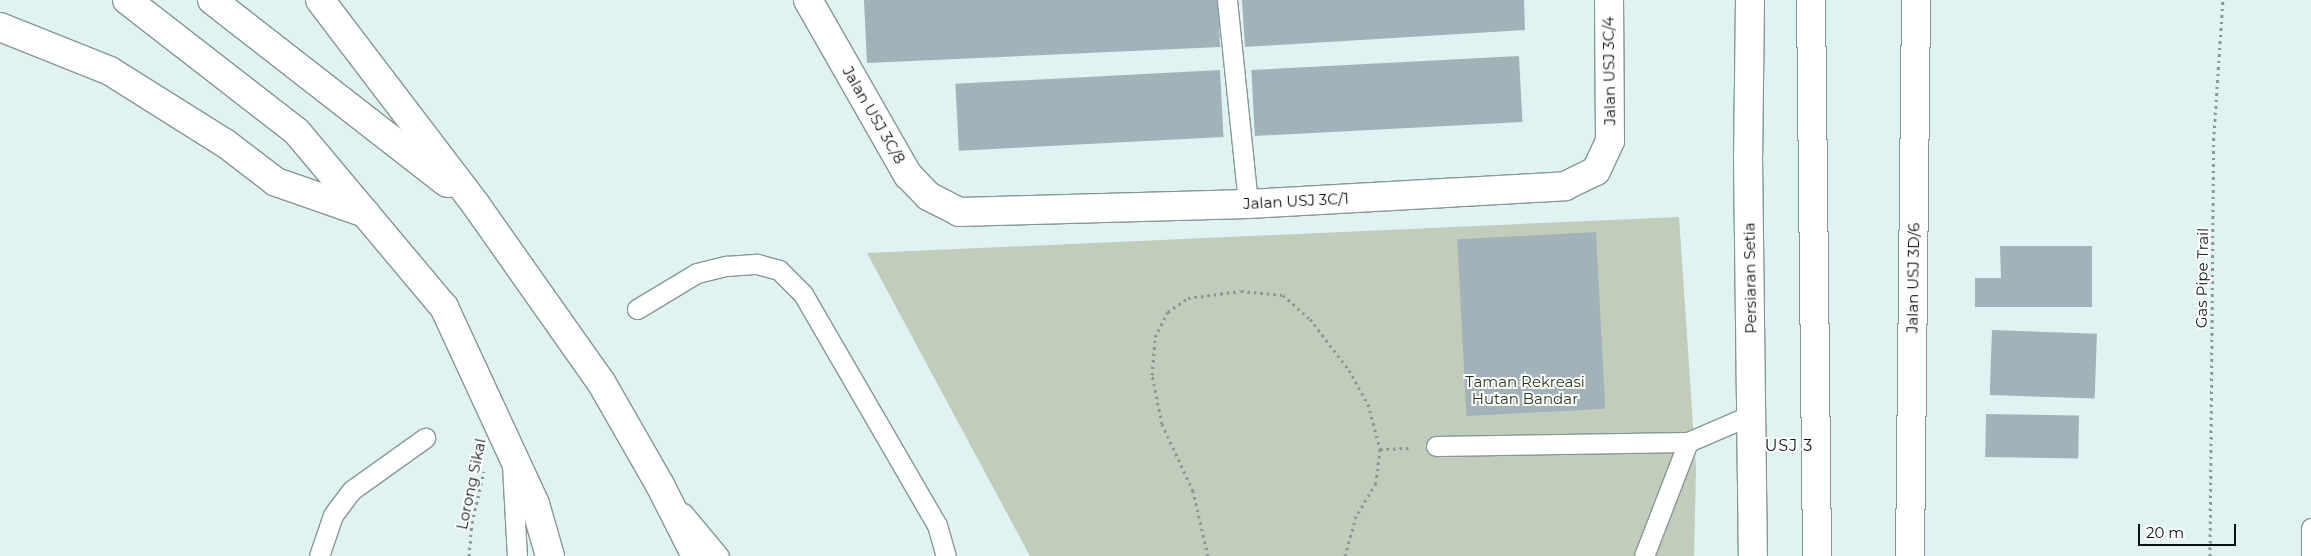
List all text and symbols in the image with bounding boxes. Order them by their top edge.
street label: Jalan USJ 3C/4 [1599,16,1619,126]
street label: Jalan USJ 3C/8 [839,63,909,167]
street label: Jalan USJ 3C/1 [1243,189,1349,213]
street label: Persiaran Setia [1740,222,1760,334]
street label: Jalan USJ 3D/6 [1903,223,1923,333]
street label: Gas Pipe Trail [2192,228,2212,328]
park label: Taman Rekreasi Hutan Bandar [1465,372,1585,407]
district label: USJ 3 [1764,436,1814,456]
street label: Lorong Sikal [453,437,489,531]
scale bar [2141,514,2238,546]
text: 20 m [2146,523,2184,542]

